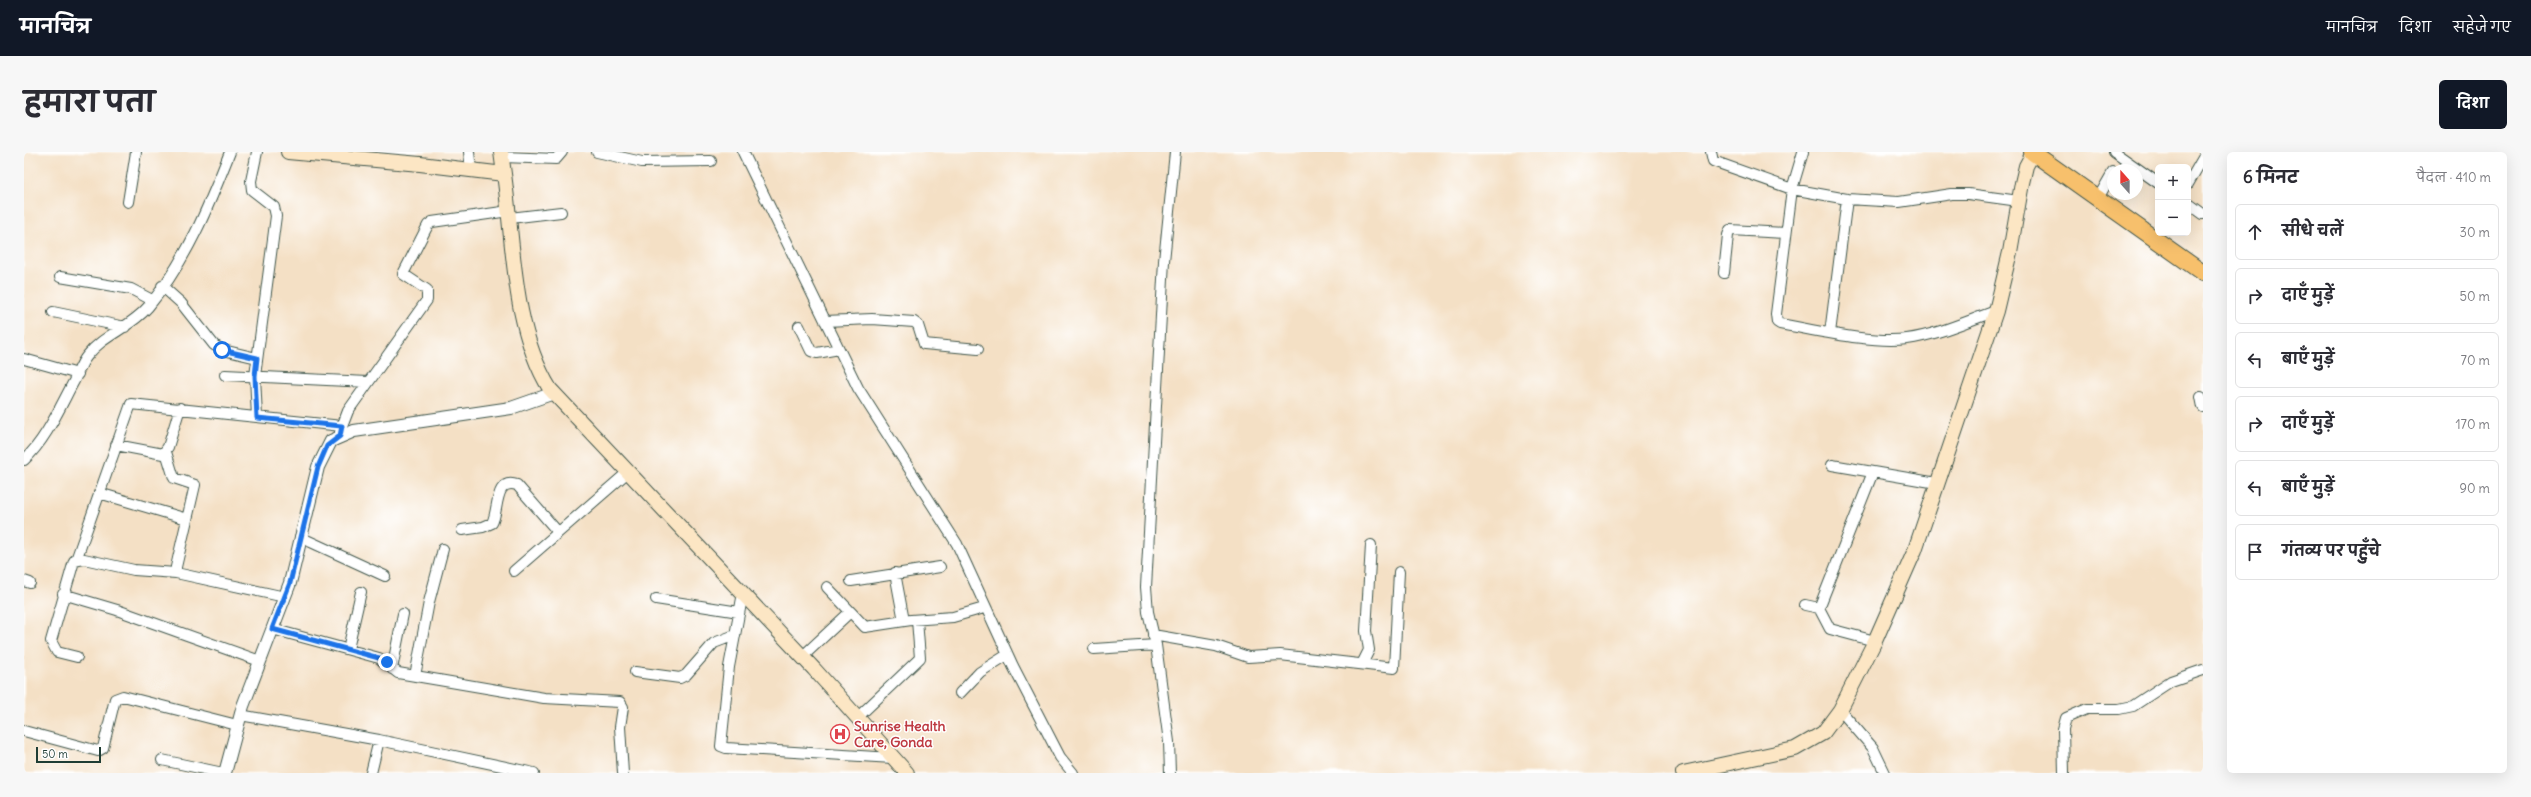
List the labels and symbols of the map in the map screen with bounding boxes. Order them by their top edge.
north arrow [2107,164,2143,200]
route start [213,341,231,359]
route end [378,653,396,671]
place label: Sunrise Health Care, Gonda [854,717,946,751]
hospital icon: Sunrise Health Care, Gonda [829,723,851,745]
scale bar [36,745,101,764]

